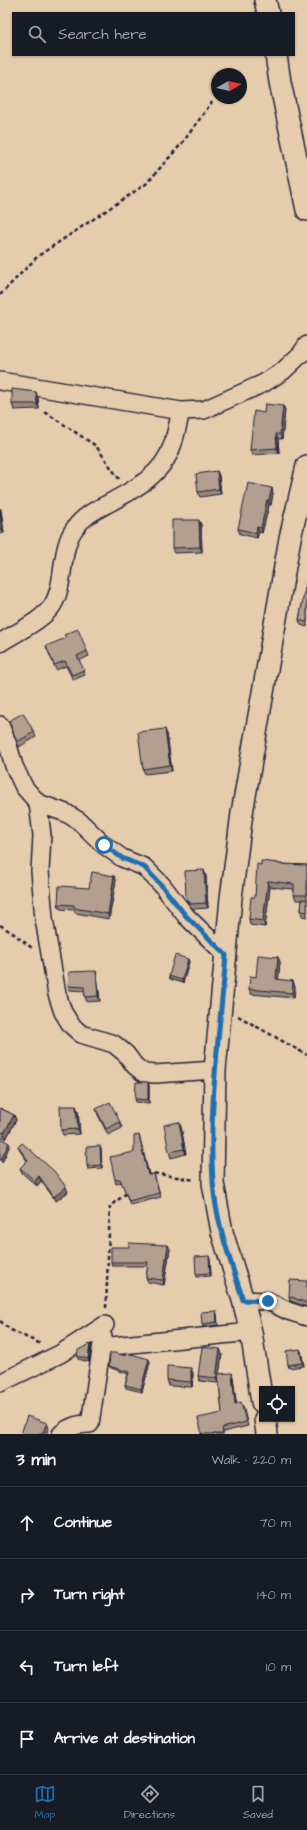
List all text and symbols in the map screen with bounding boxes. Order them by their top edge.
search box [12,12,295,56]
icon: search [26,23,48,45]
text: Search here [58,24,147,45]
north arrow [211,68,247,104]
route start [95,836,113,854]
route end [259,1292,277,1310]
map controls [259,1386,295,1422]
button: locate [259,1386,295,1422]
text: 3 min [16,1448,56,1472]
text: Walk · 220 m [211,1451,291,1469]
icon: ahead [16,1512,38,1534]
text: Continue [54,1512,112,1533]
text: 70 m [259,1514,291,1532]
icon: right [16,1584,38,1606]
text: Turn right [54,1584,125,1605]
text: 140 m [257,1586,291,1604]
icon: left [16,1656,38,1678]
text: Turn left [54,1656,118,1677]
text: 10 m [266,1658,291,1676]
icon: arrive [16,1728,38,1750]
text: Arrive at destination [54,1728,195,1749]
tab: Map [34,1783,56,1822]
tab: Directions [124,1783,175,1822]
tab: Saved [243,1783,273,1822]

